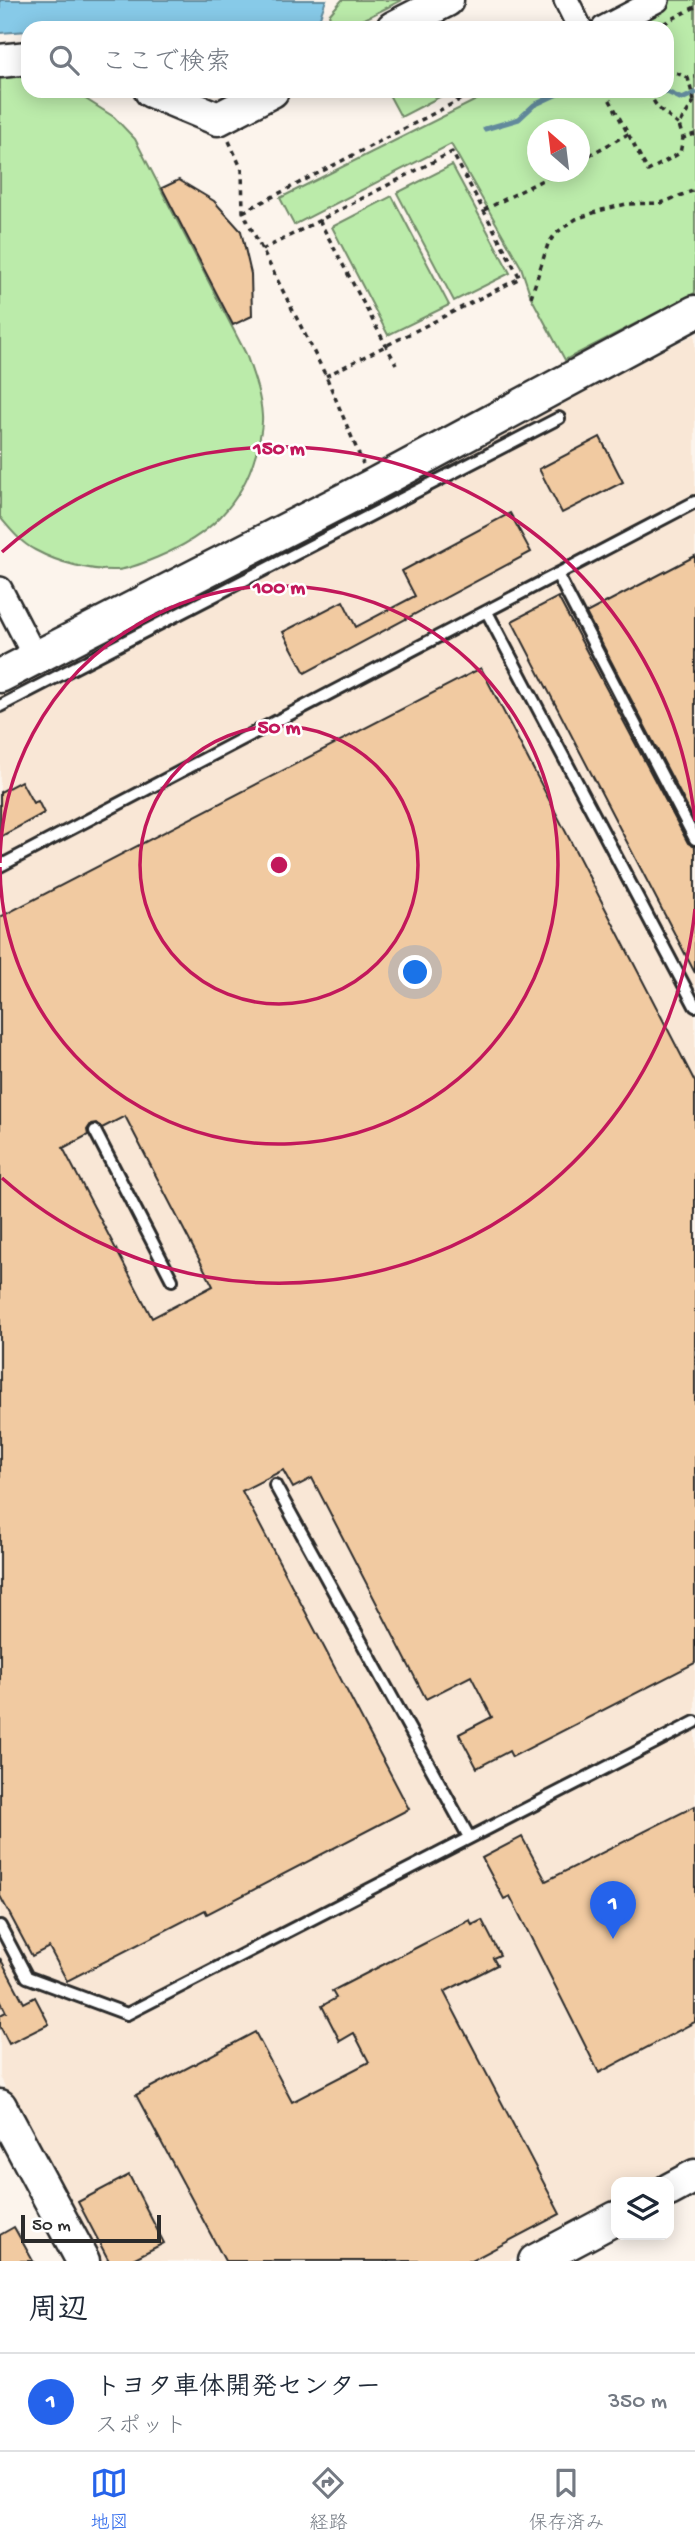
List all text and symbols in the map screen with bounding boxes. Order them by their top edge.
search box [21,21,674,98]
icon: search [45,41,83,79]
text: ここで検索 [101,49,231,80]
north arrow [527,119,590,182]
text: 150 m [252,438,305,463]
text: 100 m [252,577,305,602]
text: 50 m [258,717,301,742]
centre of rings [267,853,291,877]
your location [398,955,432,989]
pin: 1 [590,1881,636,1939]
map controls [611,2177,674,2240]
button: layers [611,2177,674,2240]
scale bar [21,2212,161,2244]
text: 50 m [32,2215,71,2238]
text: 周辺 [28,2295,88,2330]
text: トヨタ車体開発センター [95,2374,381,2405]
text: 1 [46,2389,56,2416]
text: 350 m [608,2389,667,2416]
text: スポット [95,2414,187,2441]
tab: 地図 [90,2464,129,2536]
tab: 経路 [309,2464,348,2536]
tab: 保存済み [528,2464,605,2536]

